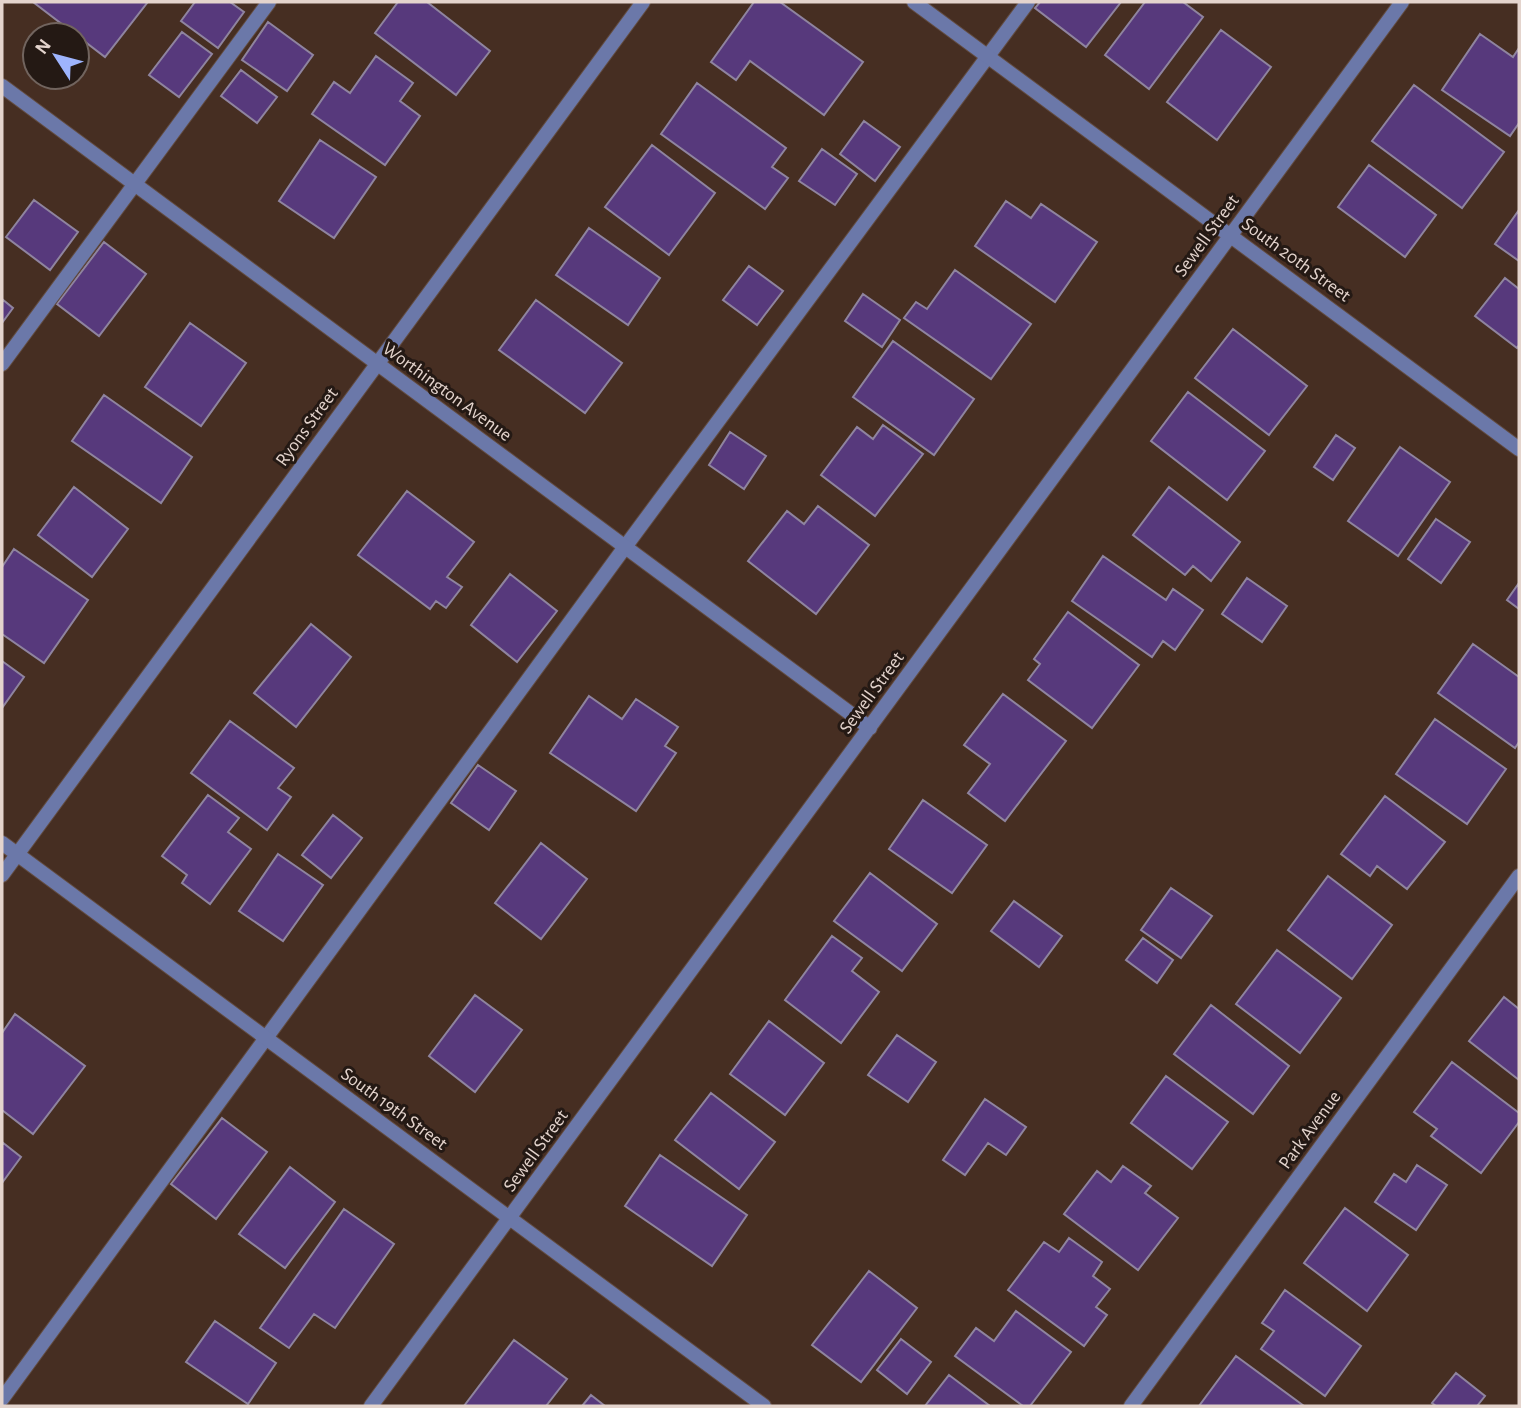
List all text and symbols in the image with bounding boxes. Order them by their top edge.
north arrow [21,21,91,91]
text: N [32,36,55,58]
street label: Sewell Street [1171,192,1243,280]
street label: South 20th Street [1238,214,1354,306]
street label: Worthington Avenue [379,339,515,445]
street label: Ryons Street [272,384,342,470]
street label: Sewell Street [836,649,908,737]
street label: South 19th Street [337,1064,451,1154]
street label: Park Avenue [1275,1087,1345,1173]
street label: Sewell Street [500,1107,572,1195]

